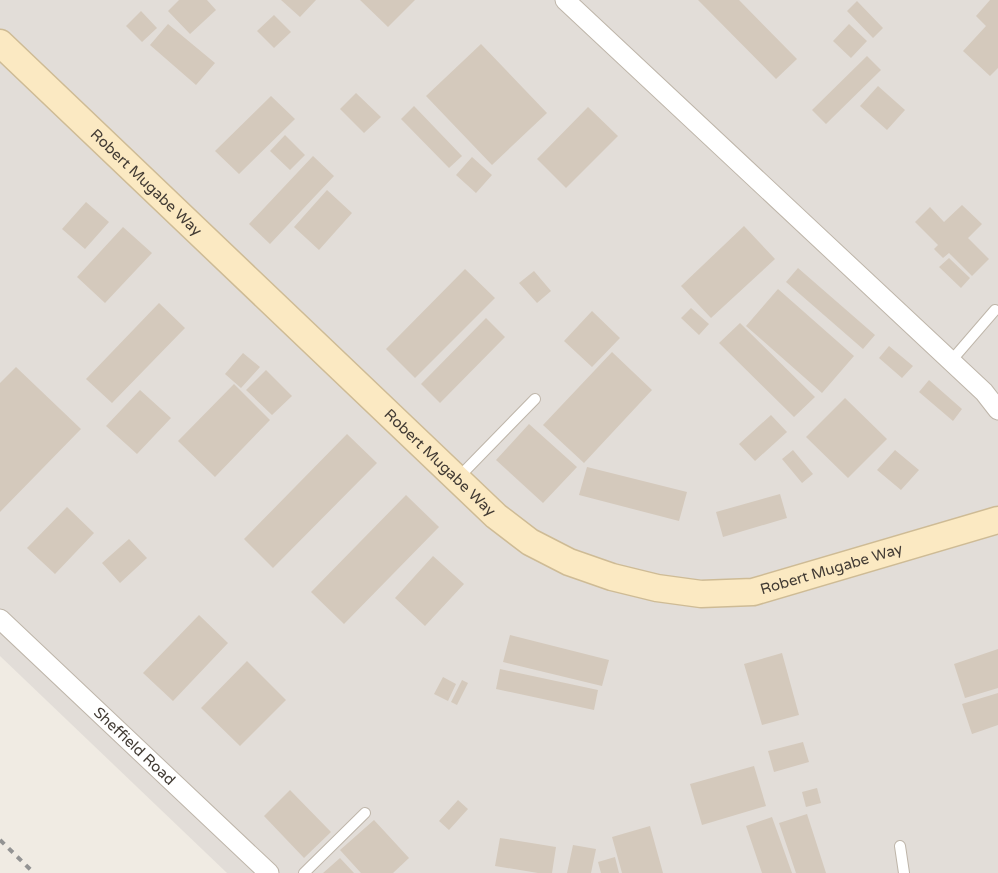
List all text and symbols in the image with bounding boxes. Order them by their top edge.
street label: Robert Mugabe Way [87,125,206,240]
street label: Robert Mugabe Way [380,405,500,520]
street label: Robert Mugabe Way [758,540,905,598]
street label: Sheffield Road [90,703,179,789]

